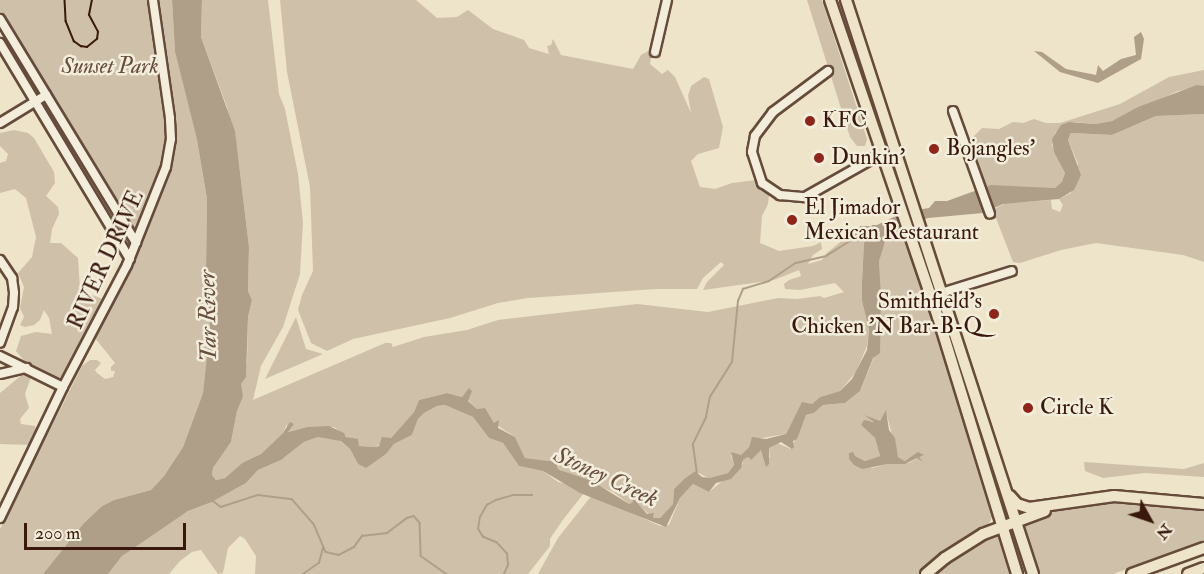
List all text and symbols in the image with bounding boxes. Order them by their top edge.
park label: Sunset Park [61,54,159,80]
place label: KFC [822,108,867,134]
marker: KFC [803,114,817,128]
place label: Bojangles' [946,136,1035,162]
marker: Bojangles' [927,142,941,156]
place label: Dunkin' [831,145,905,171]
marker: Dunkin' [812,151,826,165]
street label: RIVER DRIVE [62,186,150,334]
place label: El Jimador Mexican Restaurant [804,194,979,246]
marker: El Jimador Mexican Restaurant [785,213,799,227]
water label: Tar River [193,270,223,362]
place label: Smithfield's Chicken 'N Bar-B-Q [791,288,982,340]
marker: Smithfield's Chicken 'N Bar-B-Q [987,307,1001,321]
place label: Circle K [1040,395,1114,421]
marker: Circle K [1021,401,1035,415]
water label: Stoney Creek [549,440,663,514]
north arrow [1120,490,1180,550]
scale bar [27,511,189,549]
text: N [1152,520,1176,543]
text: 200 m [35,522,80,545]

